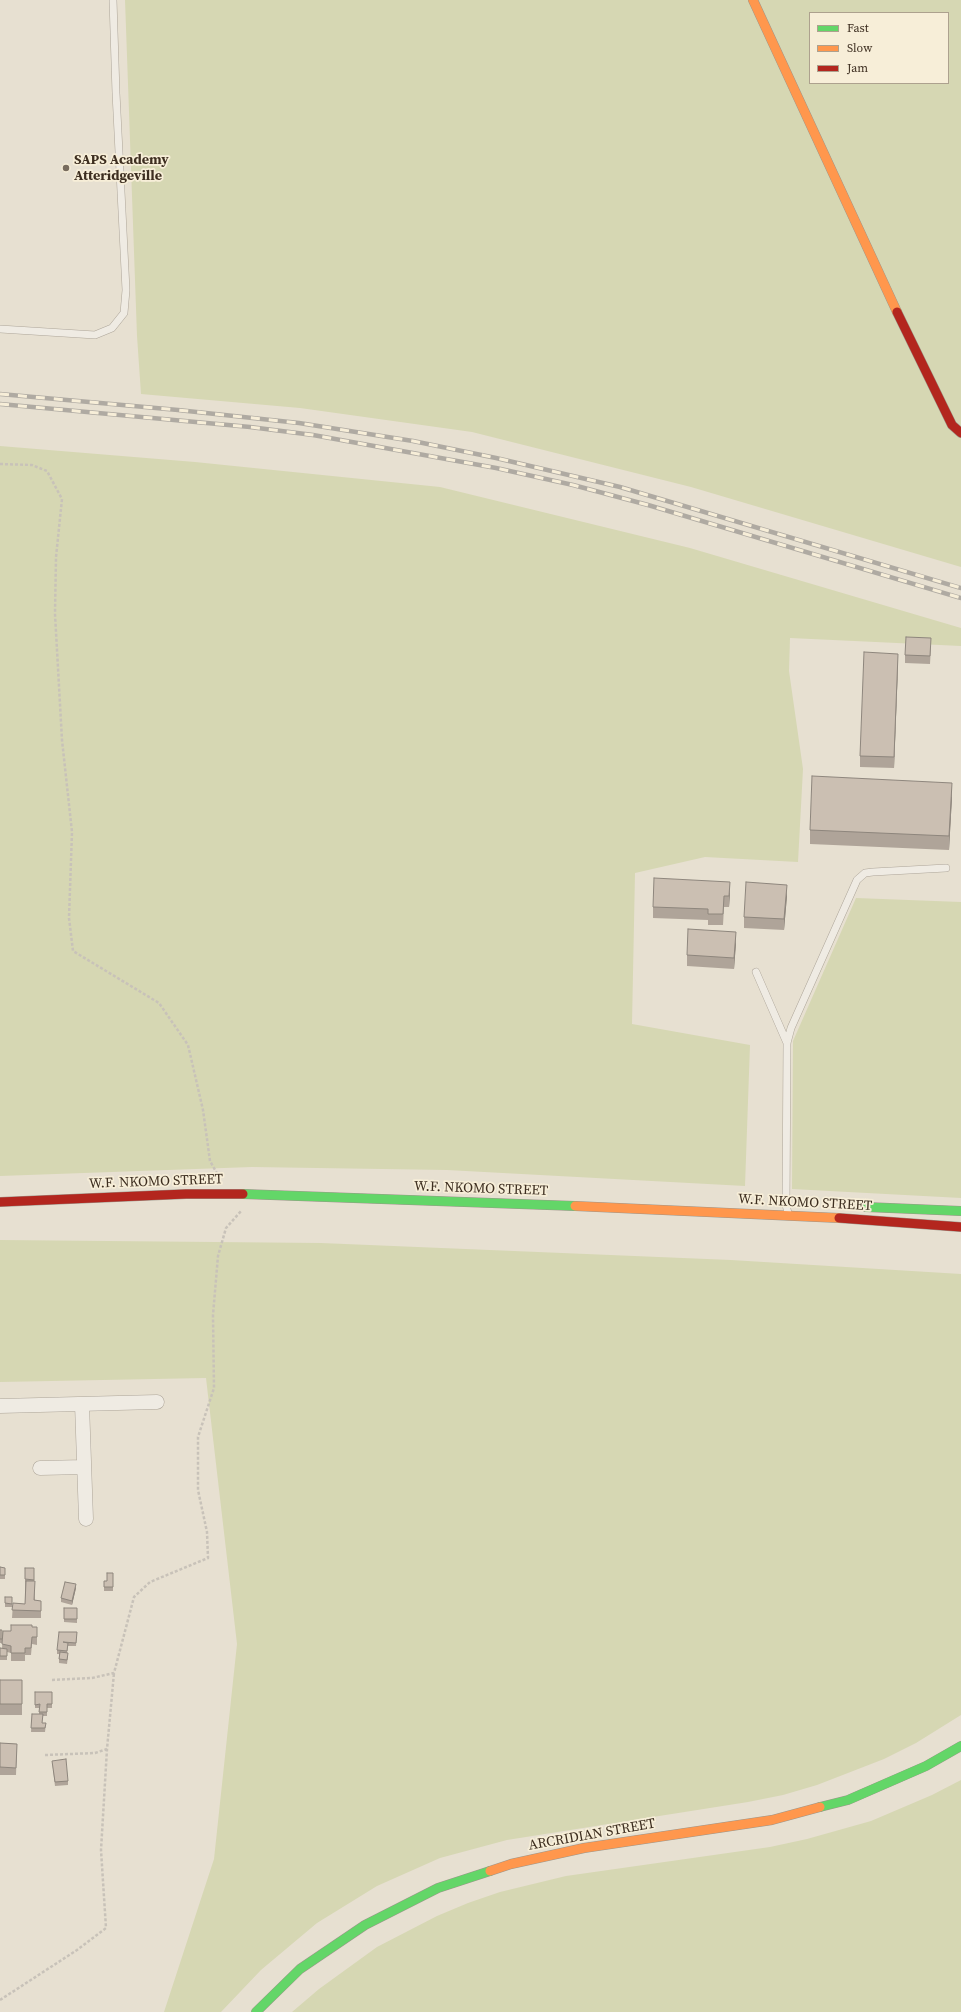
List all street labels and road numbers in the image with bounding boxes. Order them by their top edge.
street label: W.F. NKOMO STREET [89,1171,223,1193]
street label: W.F. NKOMO STREET [414,1178,548,1200]
street label: W.F. NKOMO STREET [737,1191,873,1215]
street label: ARCRIDIAN STREET [527,1816,657,1854]

